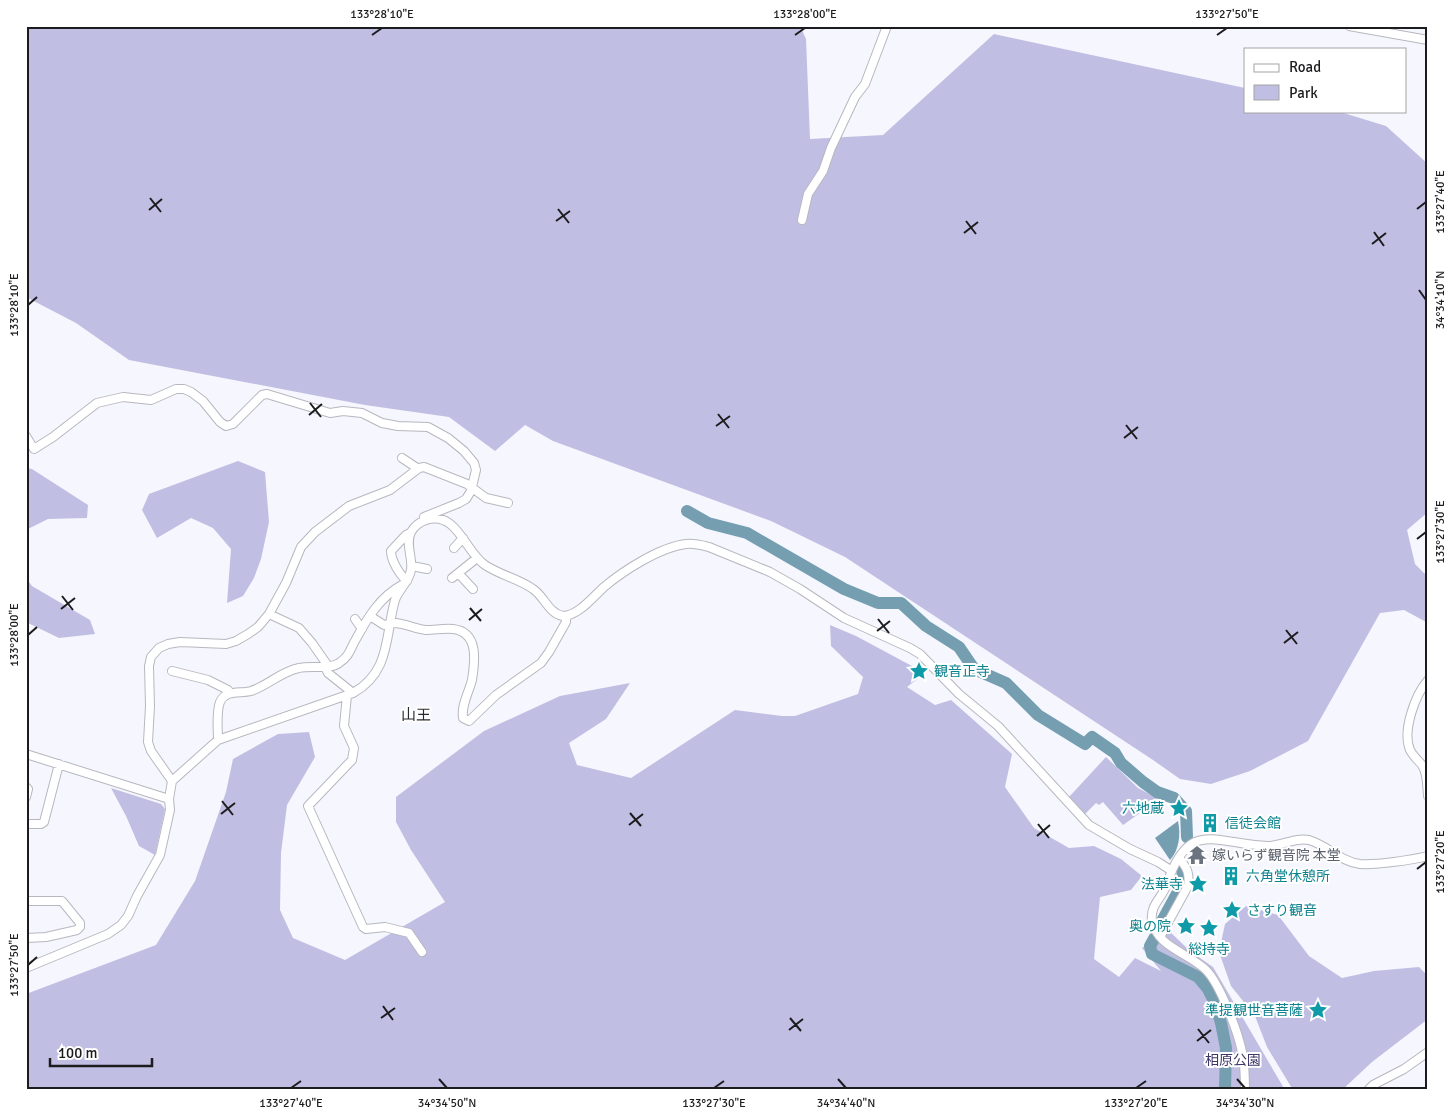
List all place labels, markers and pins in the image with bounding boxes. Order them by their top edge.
place icon: 観音正寺 [908,660,930,682]
place label: 観音正寺 [934,663,990,680]
place icon: 六地蔵 [1168,797,1190,819]
place label: 六地蔵 [1122,800,1164,817]
building icon: 信徒会館 [1199,812,1221,834]
place label: 信徒会館 [1225,815,1281,832]
temple icon: 嫁いらず観音院 本堂 [1186,844,1208,866]
place label: 嫁いらず観音院 本堂 [1212,847,1341,864]
building icon: 六角堂休憩所 [1220,865,1242,887]
place label: 六角堂休憩所 [1246,868,1330,885]
place icon: 法華寺 [1187,873,1209,895]
place label: 法華寺 [1141,876,1183,893]
place icon: さすり観音 [1221,899,1243,921]
place label: さすり観音 [1247,902,1317,919]
place icon: 奥の院 [1175,915,1197,937]
place icon: 総持寺 [1198,917,1220,939]
place label: 奥の院 [1129,918,1171,935]
place label: 総持寺 [1188,941,1230,958]
place icon: 準提観世音菩薩 [1307,999,1329,1021]
place label: 準提観世音菩薩 [1205,1002,1303,1019]

